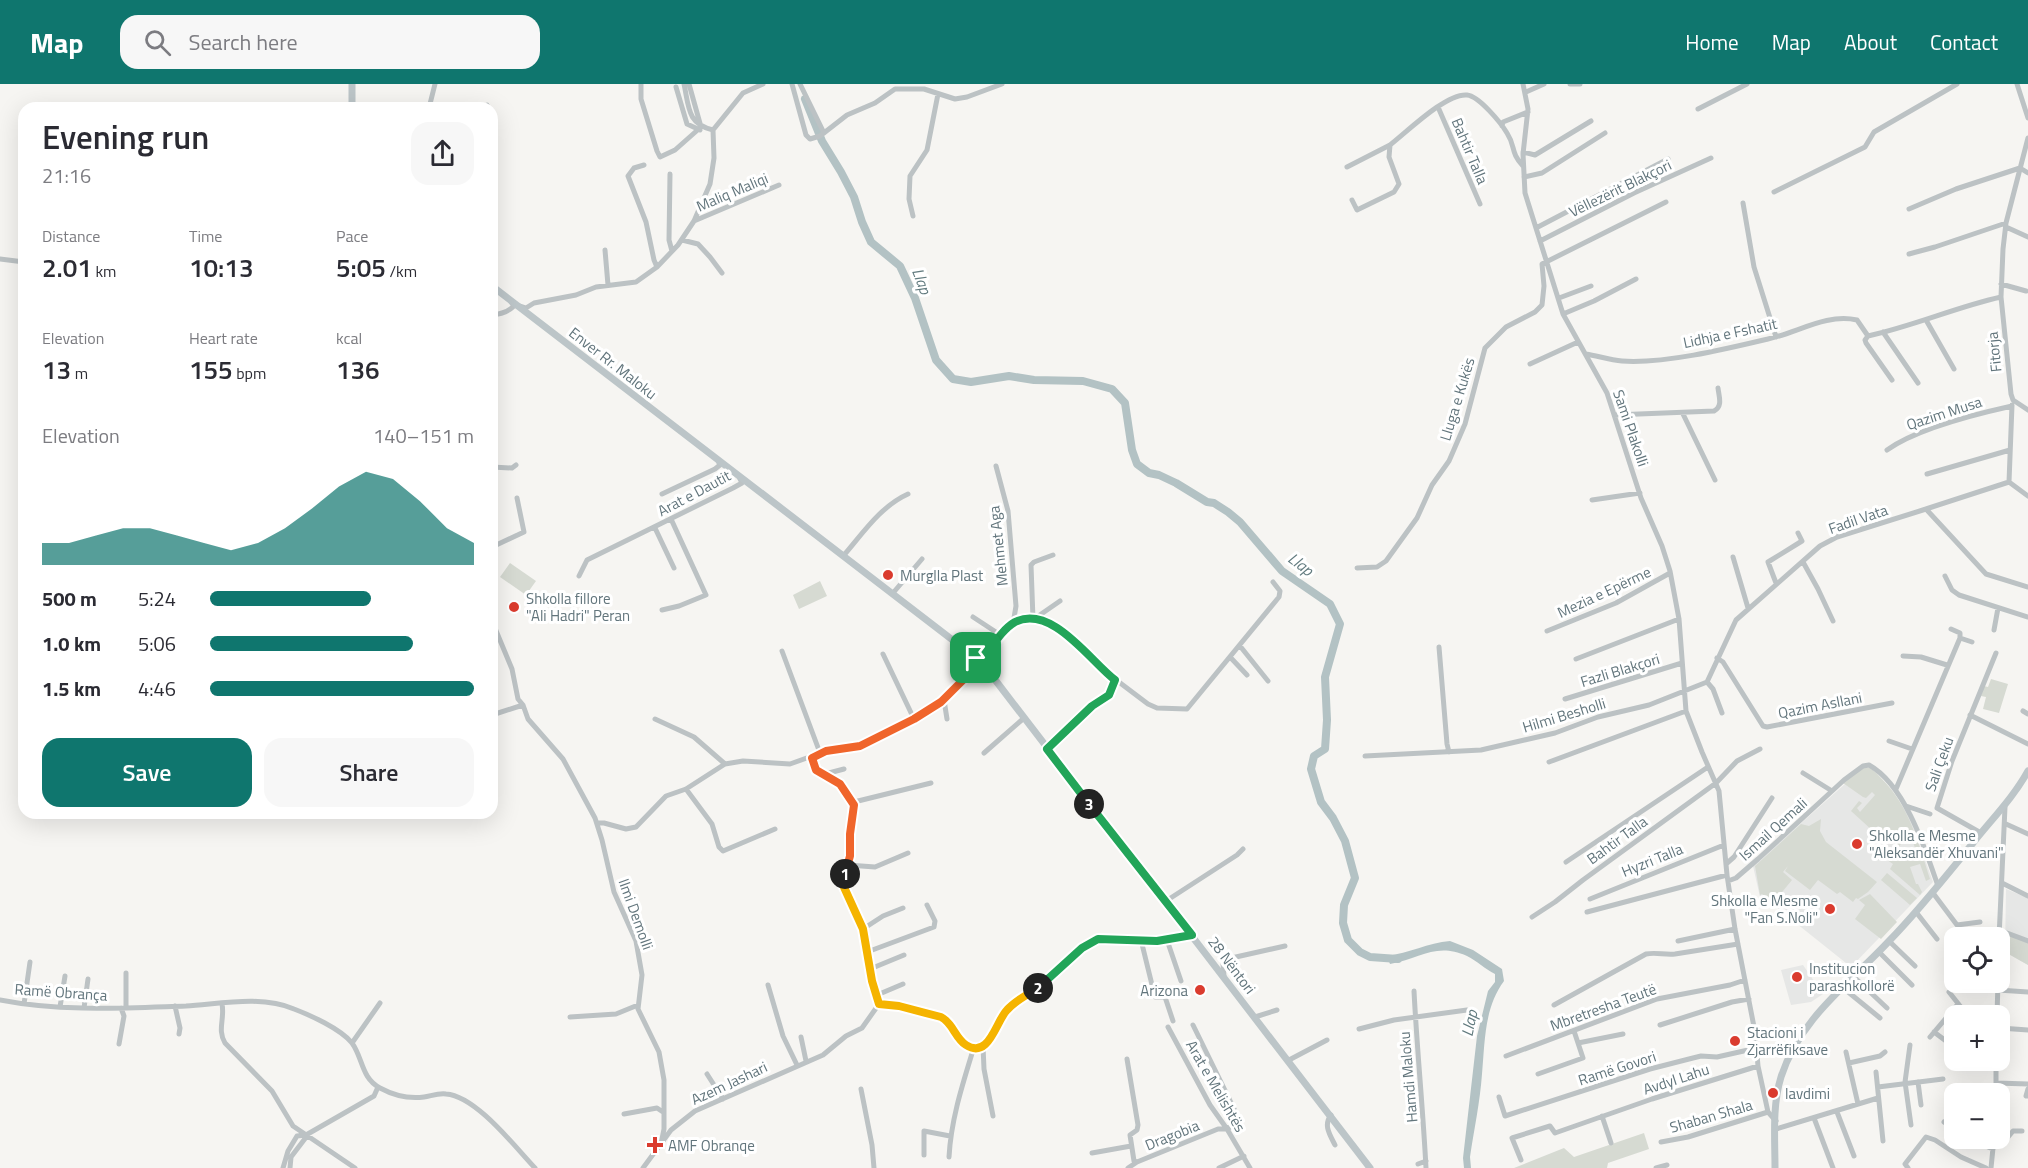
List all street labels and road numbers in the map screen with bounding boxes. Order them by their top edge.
street label: Bahtir Talla [1446,114,1495,188]
street label: Vëllezërit Blakçori [1565,153,1675,223]
street label: Maliq Maliqi [692,167,772,217]
street label: Lidhja e Fshatit [1681,312,1780,354]
street label: Enver Rr. Maloku [564,321,662,405]
street label: Fitorja [1980,330,2008,373]
street label: Lluga e Kukës [1433,355,1481,443]
street label: Sami Plakolli [1607,387,1655,469]
street label: Qazim Musa [1903,390,1985,436]
street label: Arat e Dautit [653,464,735,522]
street label: Fadil Vata [1825,498,1891,540]
street label: Mehmet Aga [982,504,1014,587]
street label: Mezia e Epërme [1553,560,1655,624]
street label: Fazli Blakçori [1578,647,1662,693]
street label: Qazim Asllani [1776,686,1864,724]
street label: Hilmi Besholli [1520,691,1608,739]
street label: Sali Çeku [1919,734,1959,794]
street label: Ismail Qemali [1734,792,1812,866]
street label: Bahtir Talla [1582,810,1653,870]
street label: Hyzri Talla [1618,837,1687,883]
street label: Ilmi Demolli [613,875,659,953]
street label: 28 Nëntori [1203,931,1261,999]
street label: Ramë Obrança [14,977,109,1007]
street label: Mbretresha Teutë [1547,977,1659,1037]
street label: Hamdi Maloku [1393,1030,1423,1124]
street label: Arat e Melishtës [1180,1036,1252,1136]
street label: Ramë Govori [1575,1045,1659,1091]
street label: Azem Jashari [687,1055,771,1111]
street label: Avdyl Lahu [1640,1057,1712,1101]
street label: Shaban Shala [1667,1093,1756,1139]
street label: Dragobia [1141,1114,1203,1156]

